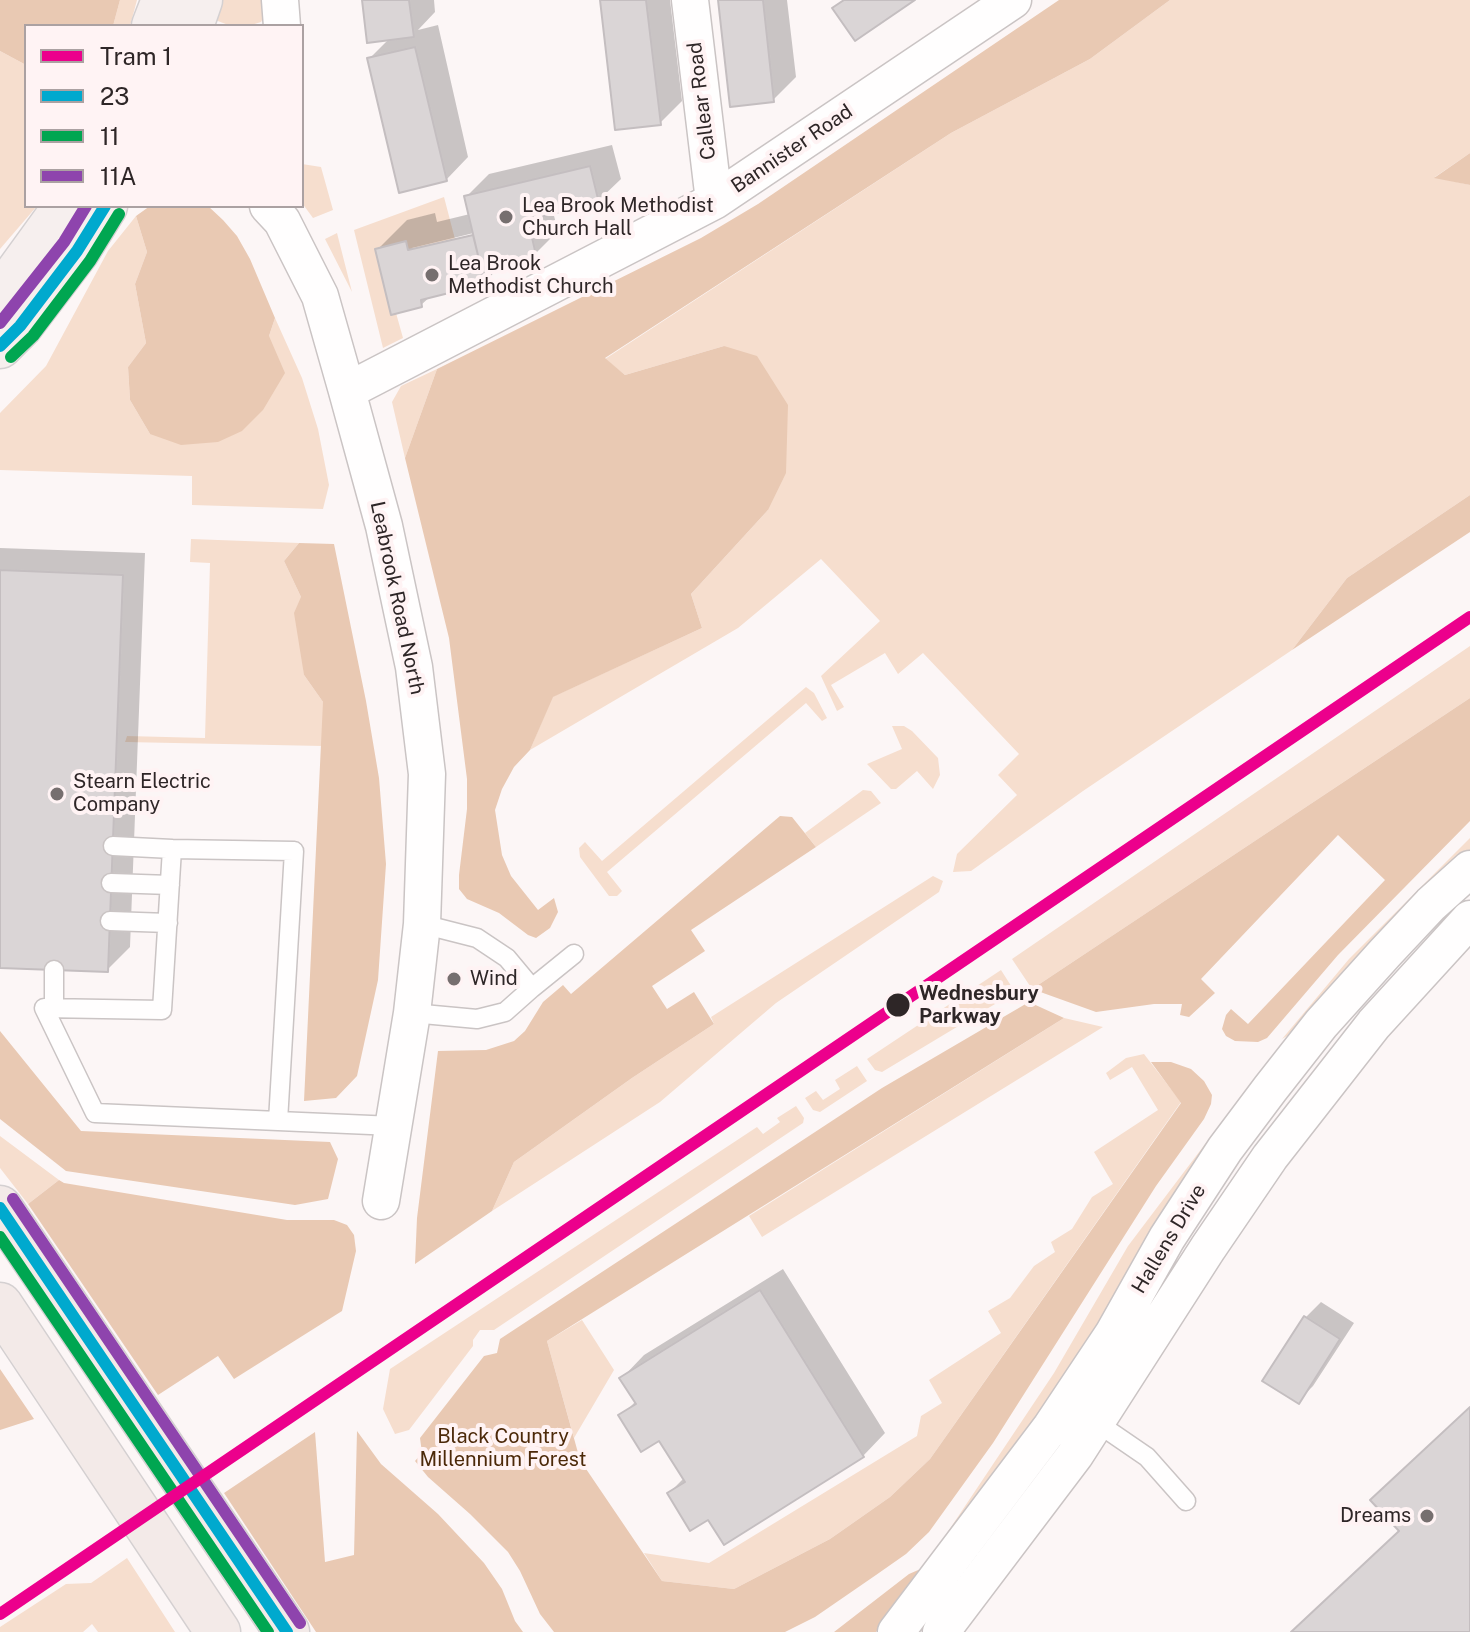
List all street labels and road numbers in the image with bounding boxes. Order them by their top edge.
street label: Callear Road [683,41,721,161]
street label: Bannister Road [727,100,857,198]
street label: Leabrook Road North [365,499,429,697]
street label: Hallens Drive [1127,1180,1211,1298]

